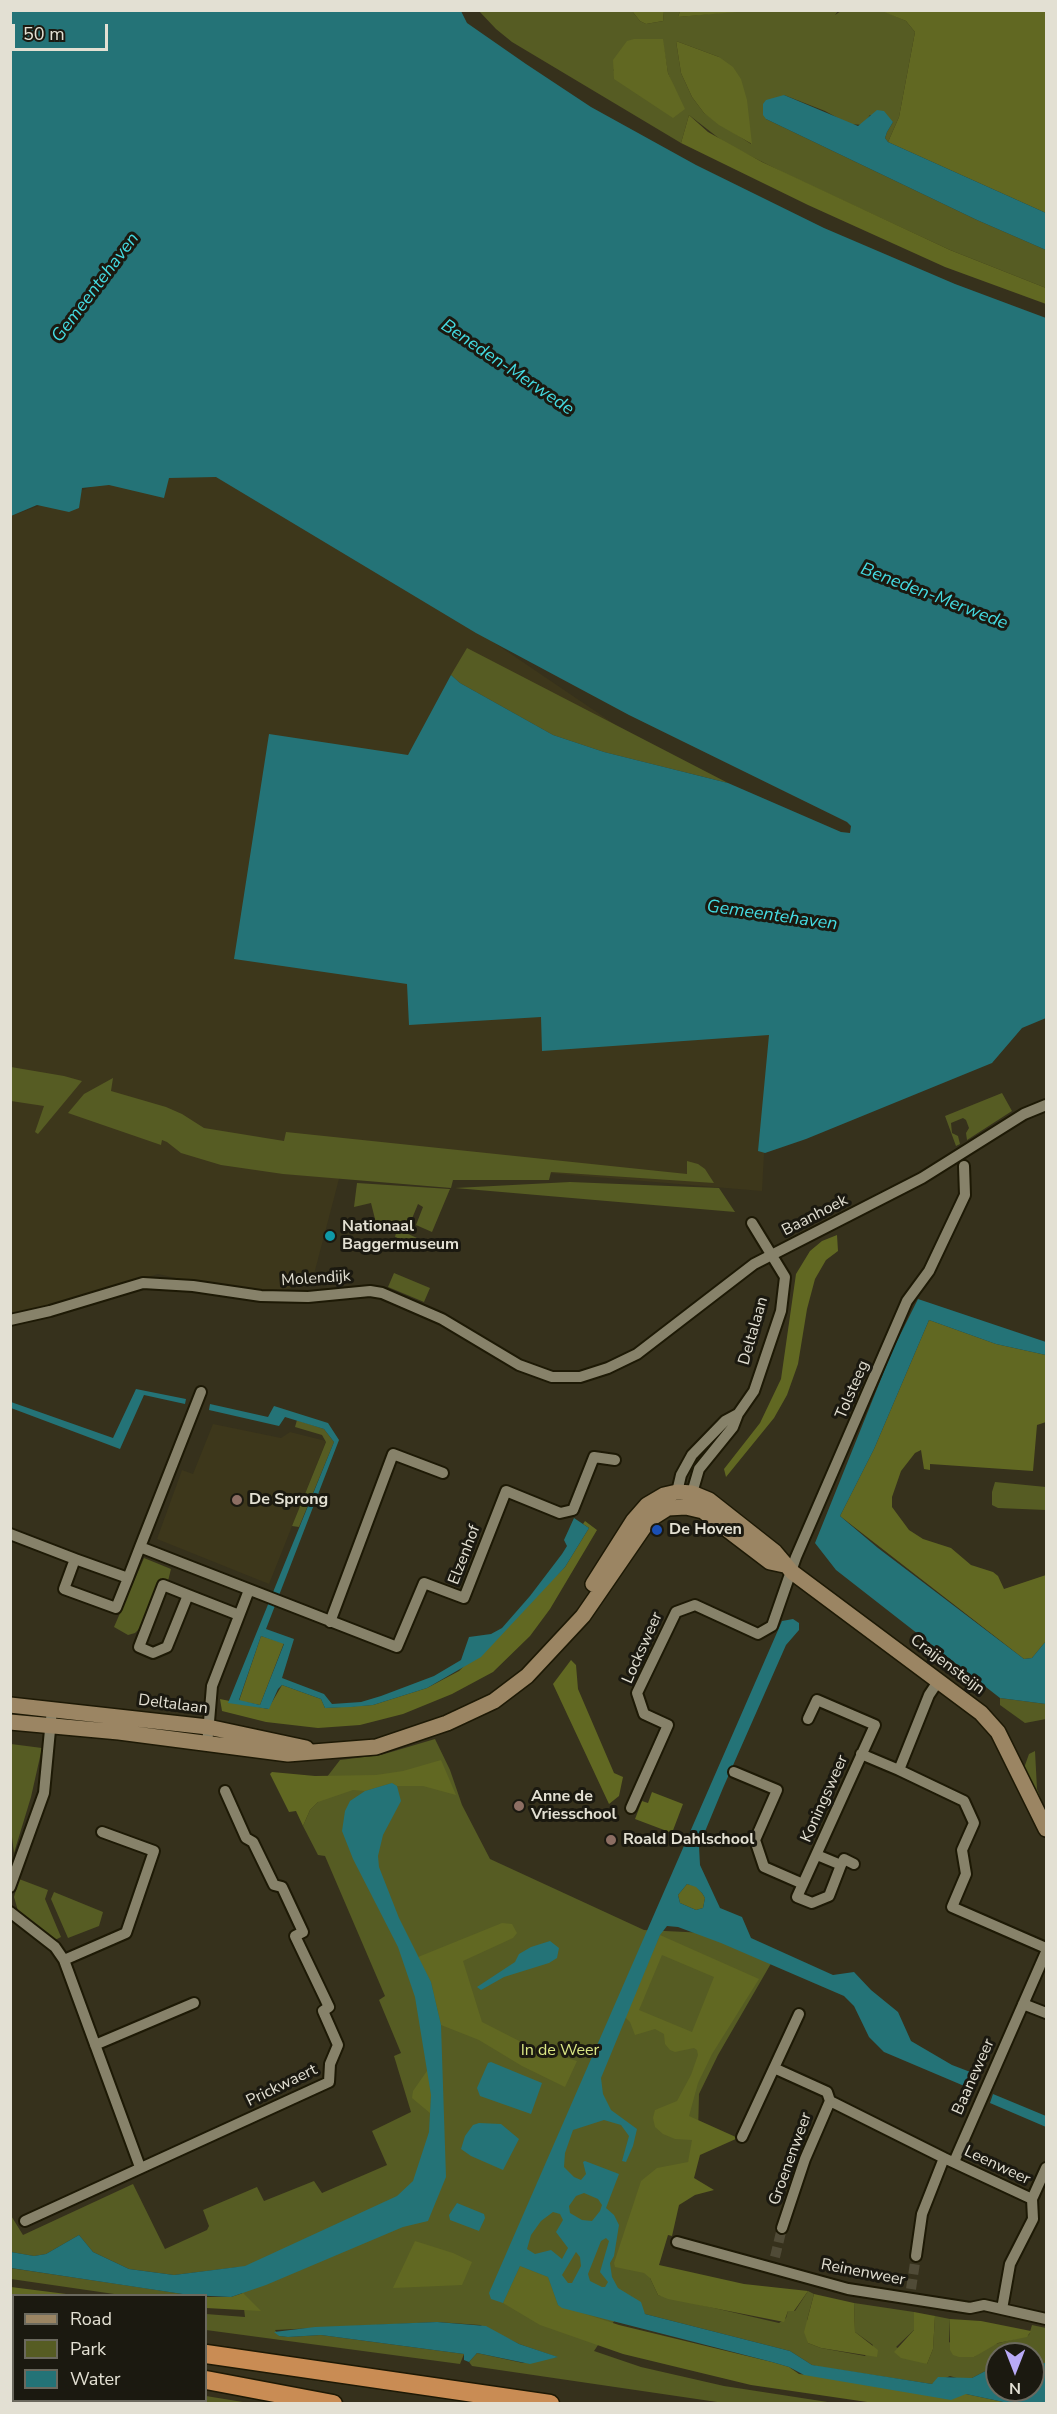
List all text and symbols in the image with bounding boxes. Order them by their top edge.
scale bar [15,12,111,50]
text: 50 m [23,22,65,46]
water label: Gemeentehaven [48,229,144,347]
water label: Beneden-Merwede [436,315,578,421]
water label: Beneden-Merwede [857,559,1011,635]
water label: Gemeentehaven [705,896,839,936]
street label: Baanhoek [779,1191,851,1241]
place label: Nationaal Baggermuseum [342,1217,459,1255]
marker: Nationaal Baggermuseum [323,1229,337,1243]
street label: Molendijk [281,1267,351,1291]
street label: Deltalaan [735,1295,773,1367]
street label: Tolsteeg [832,1358,874,1422]
place label: De Sprong [249,1490,328,1510]
marker: De Sprong [230,1493,244,1507]
place label: De Hoven [669,1520,742,1540]
street label: Elzenhof [445,1523,485,1587]
marker: De Hoven [650,1523,664,1537]
street label: Locksweer [619,1609,667,1687]
street label: Craijensteijn [906,1631,988,1699]
street label: Deltalaan [137,1691,209,1719]
street label: Koningsweer [797,1752,853,1846]
place label: Anne de Vriesschool [531,1787,617,1825]
marker: Anne de Vriesschool [512,1799,526,1813]
place label: Roald Dahlschool [623,1830,754,1850]
marker: Roald Dahlschool [604,1833,618,1847]
street label: Baaneweer [949,2036,999,2118]
park label: In de Weer [521,2041,599,2061]
street label: Prickwaert [243,2061,321,2111]
street label: Groenenweer [765,2110,817,2208]
street label: Leenweer [961,2142,1033,2190]
street label: Reinenweer [819,2255,907,2291]
legend [12,2294,207,2402]
text: Road [70,2307,112,2331]
text: Park [70,2337,106,2361]
north arrow [985,2342,1045,2402]
text: Water [70,2367,121,2391]
text: N [1009,2377,1021,2399]

